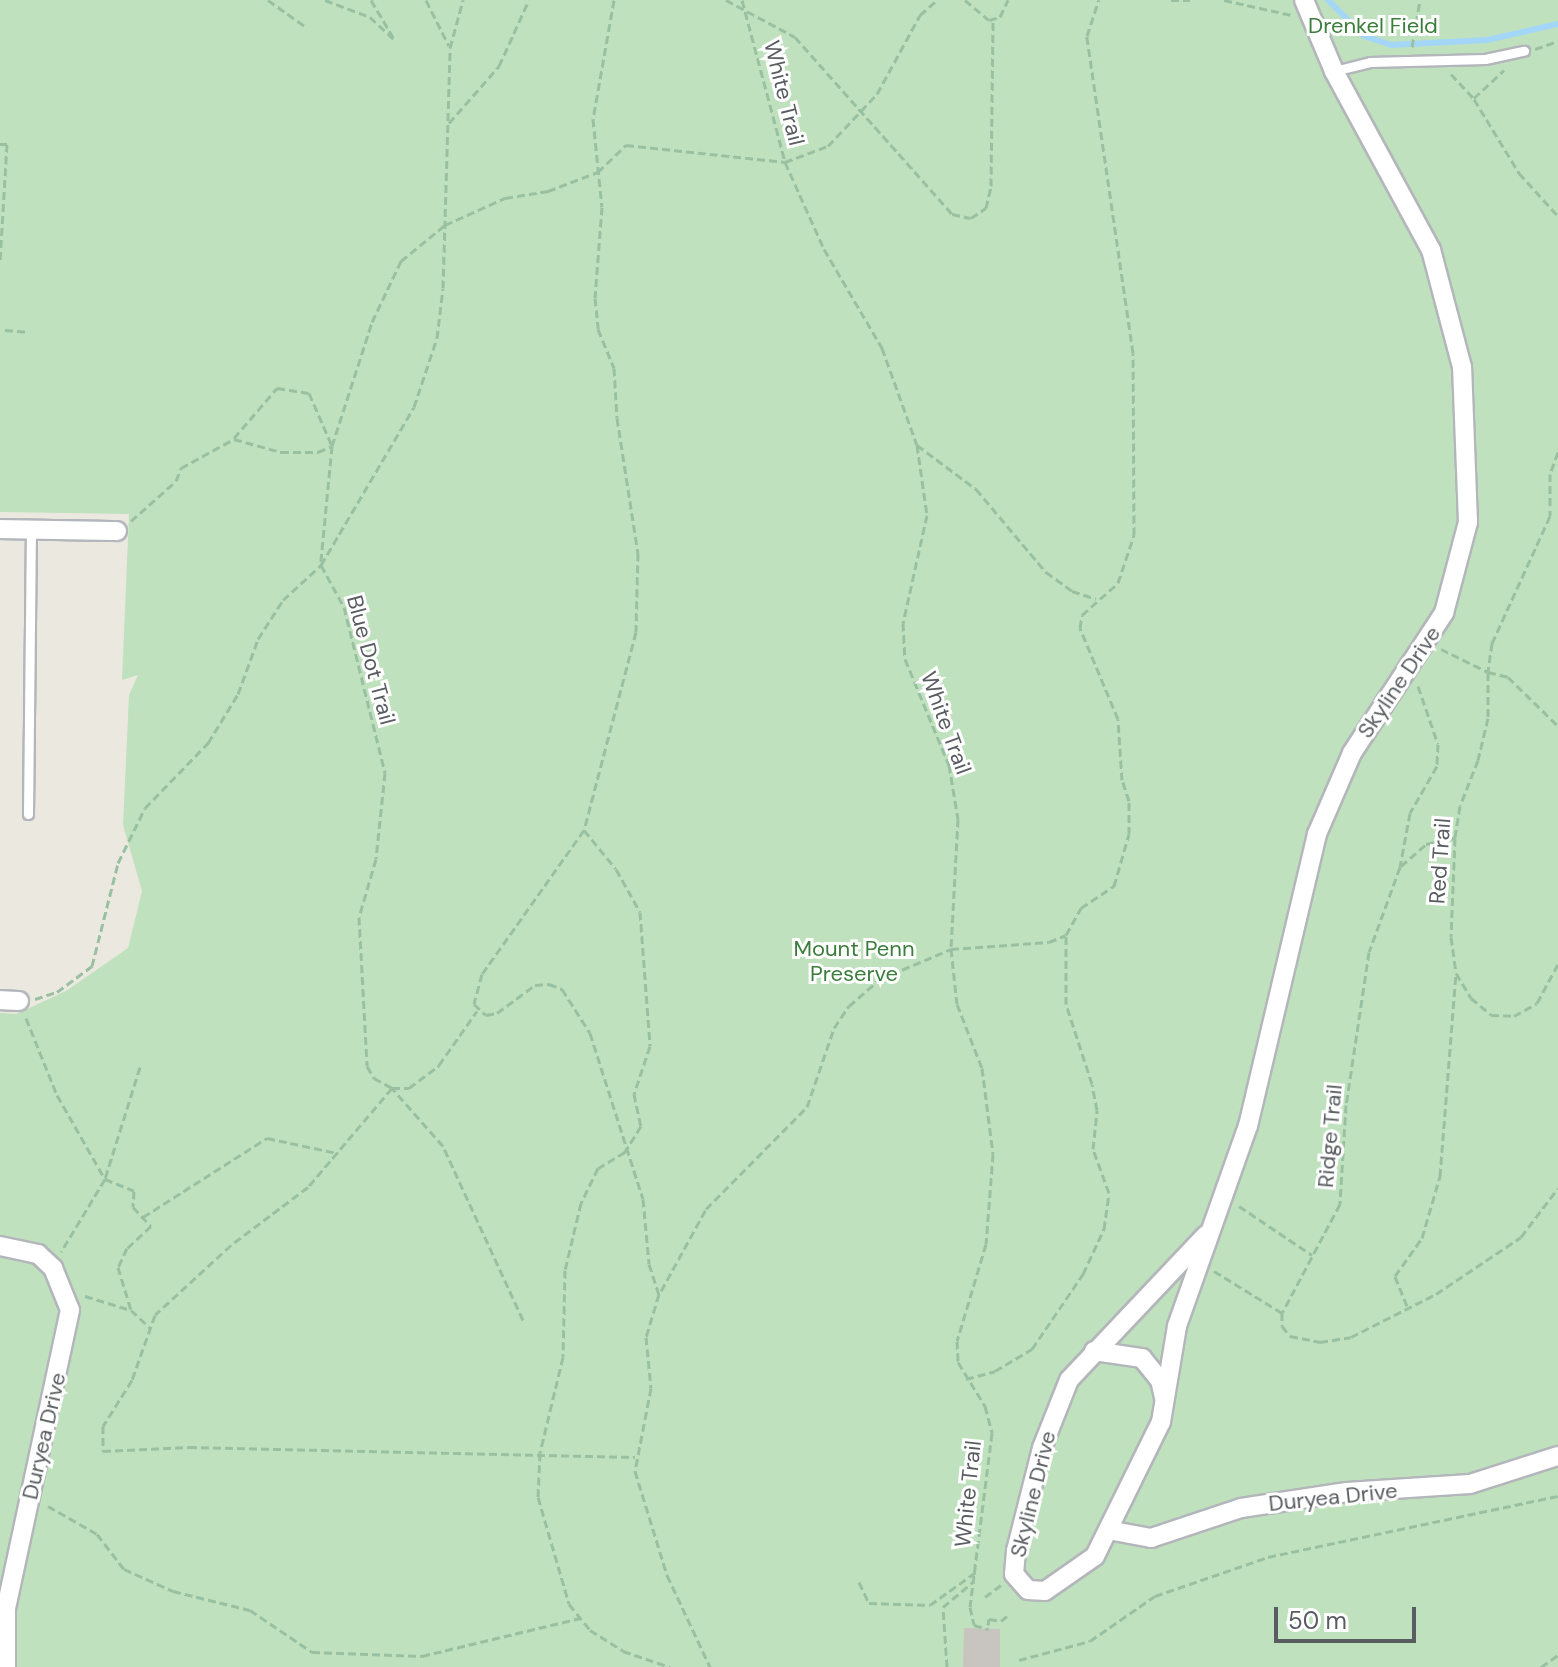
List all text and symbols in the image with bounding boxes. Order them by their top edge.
park label: Drenkel Field [1308,13,1438,39]
street label: White Trail [758,38,810,148]
street label: Blue Dot Trail [341,592,401,728]
street label: Skyline Drive [1352,621,1446,743]
street label: White Trail [915,668,977,778]
street label: Red Trail [1424,817,1456,905]
park label: Mount Penn Preserve [793,935,915,986]
street label: Ridge Trail [1312,1083,1348,1189]
street label: Duryea Drive [17,1370,71,1502]
street label: Skyline Drive [1005,1428,1061,1560]
street label: White Trail [949,1439,987,1549]
street label: Duryea Drive [1267,1477,1399,1517]
scale bar [1278,1591,1420,1641]
text: 50 m [1288,1605,1347,1636]

